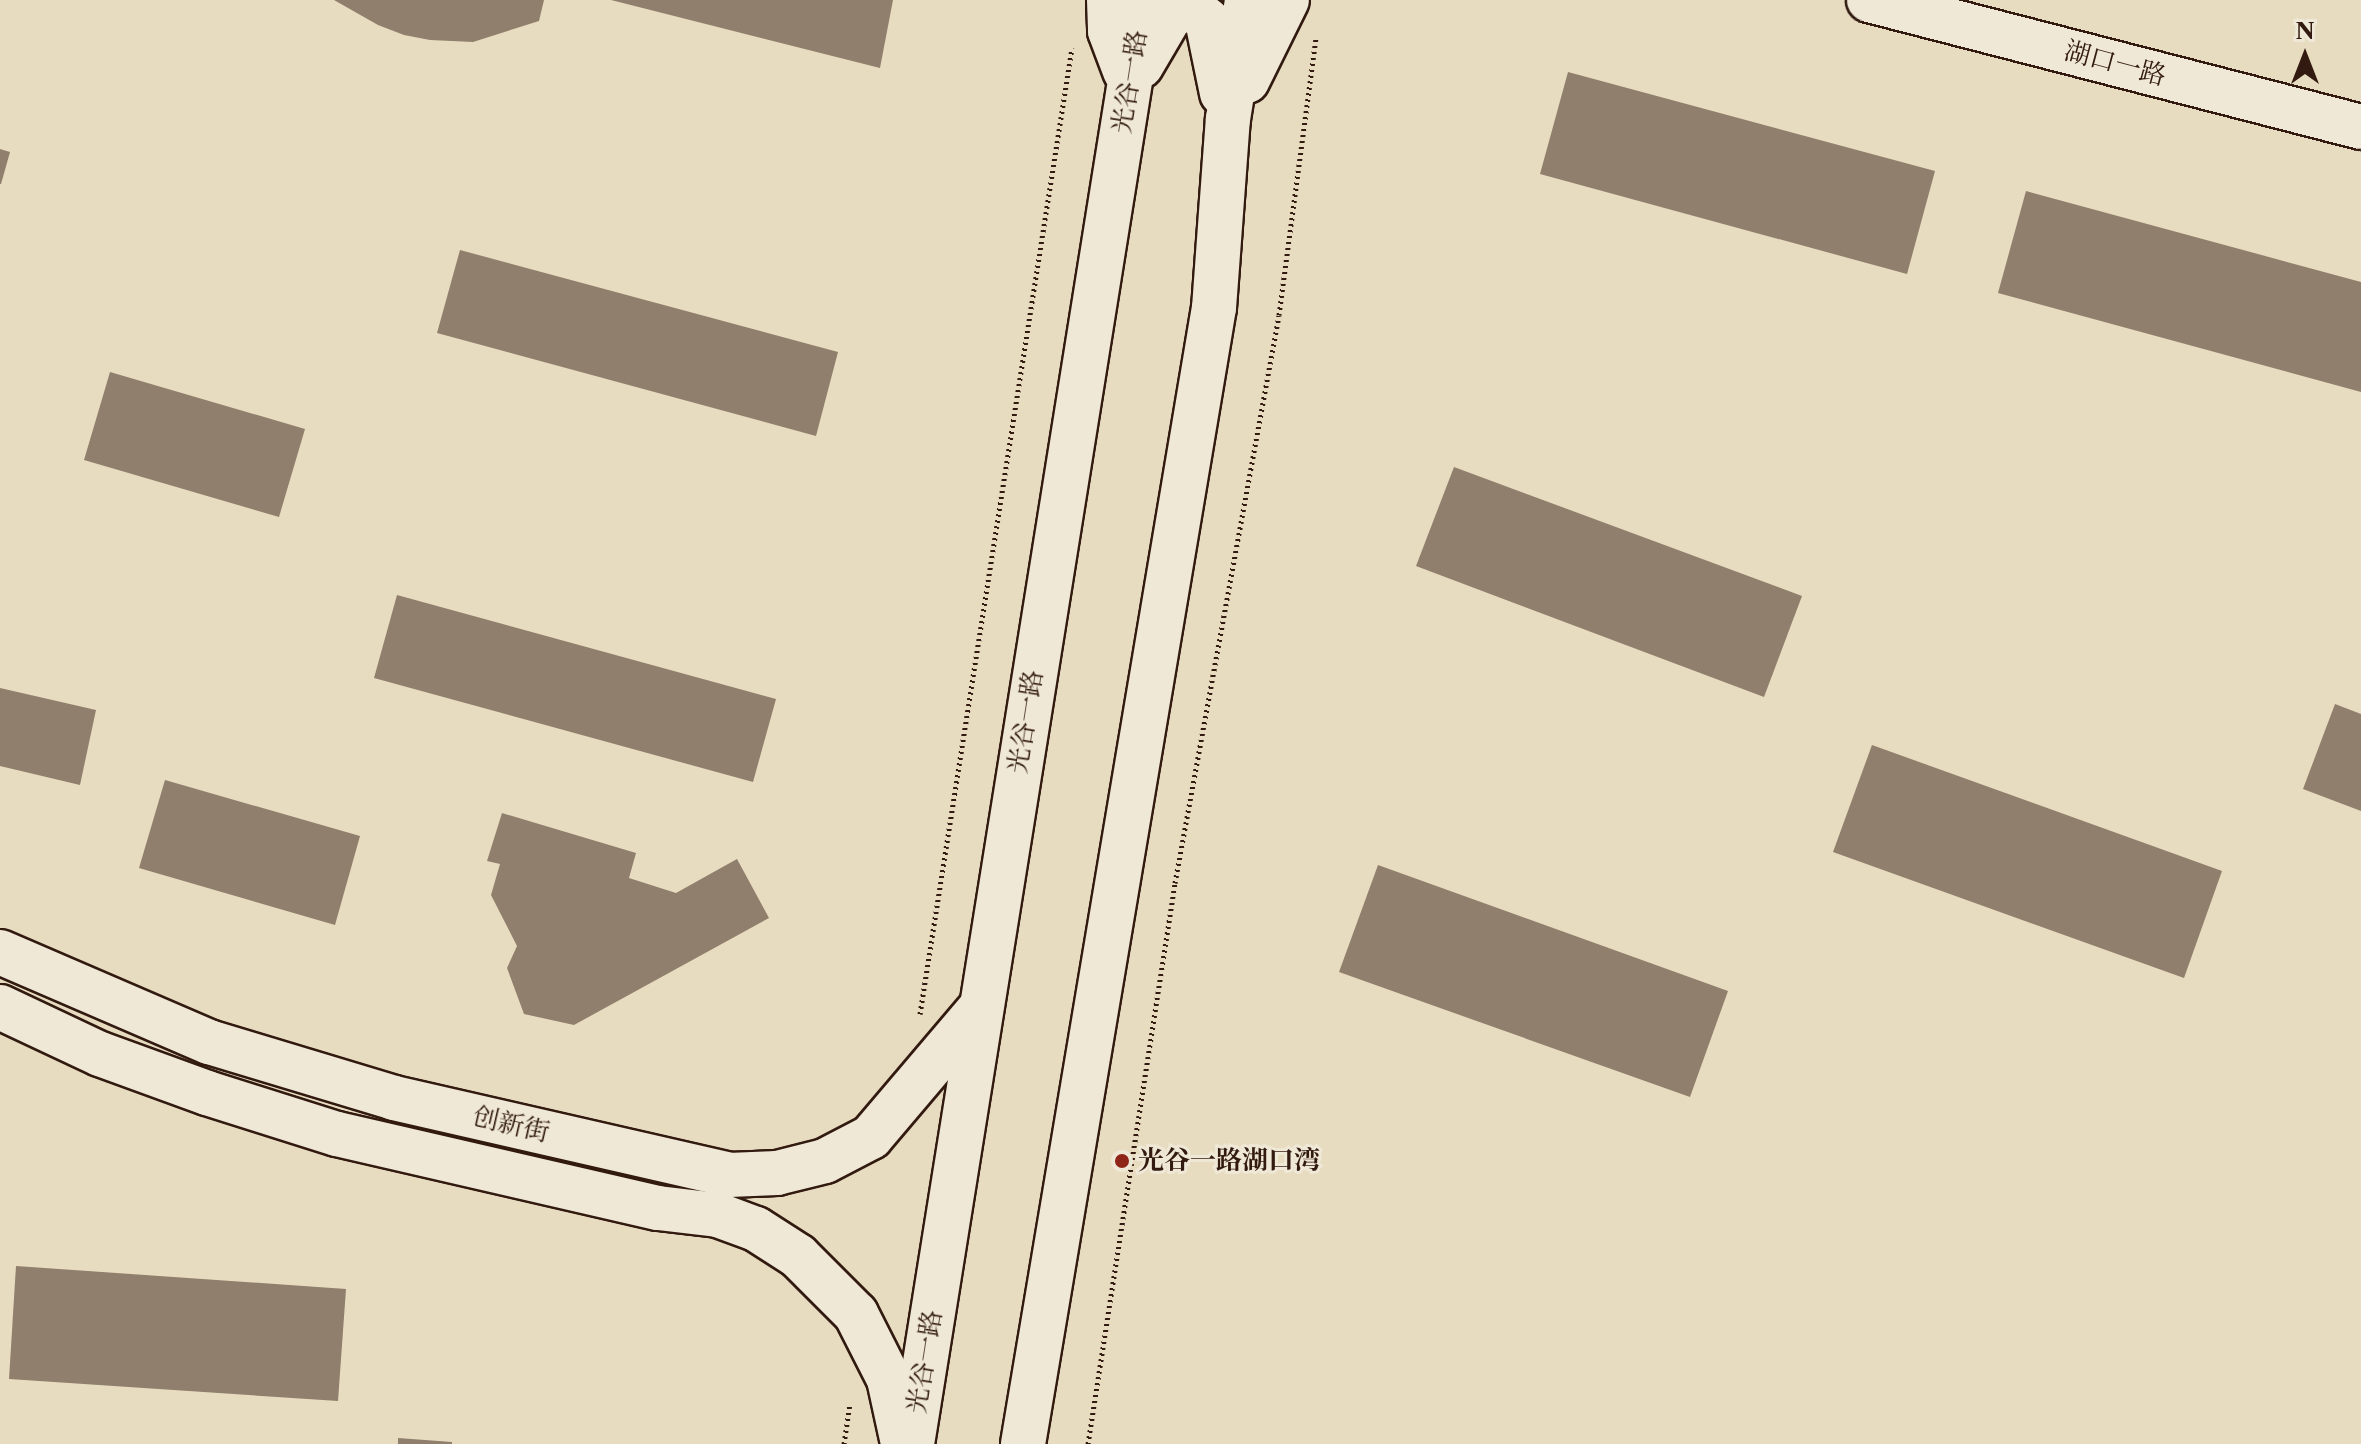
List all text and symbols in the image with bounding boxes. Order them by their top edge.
north arrow [2265,16,2345,96]
text: N [2295,18,2315,45]
street label: 光谷一路 [1106,28,1154,136]
street label: 湖口一路 [2061,35,2169,93]
street label: 光谷一路 [1002,668,1050,776]
street label: 创新街 [469,1101,553,1149]
place label: 光谷一路湖口湾 [1138,1145,1320,1177]
marker: 光谷一路湖口湾 [1113,1152,1131,1170]
street label: 光谷一路 [901,1308,949,1416]

